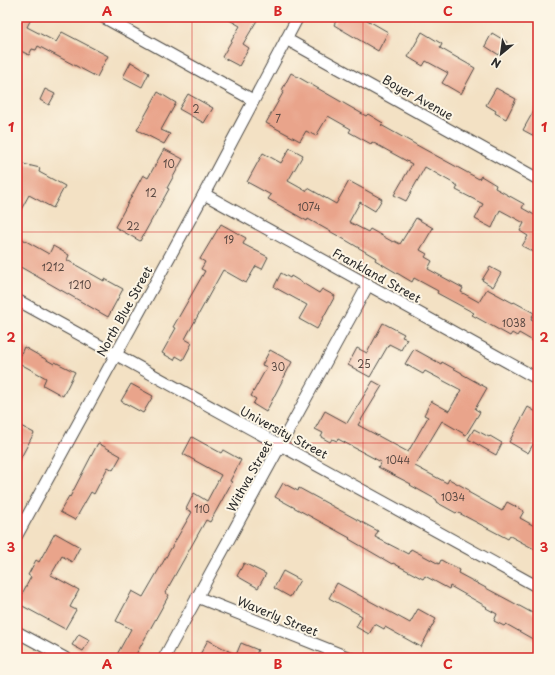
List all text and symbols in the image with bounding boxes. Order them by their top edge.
text: A [102,1,112,20]
text: B [274,1,283,20]
text: C [443,1,453,20]
north arrow [481,34,521,74]
text: N [488,53,504,73]
street label: Boyer Avenue [379,70,457,124]
house number: 2 [192,101,200,116]
house number: 7 [275,111,281,126]
text: 1 [8,117,14,136]
text: 1 [541,117,547,136]
house number: 10 [163,156,175,171]
house number: 12 [145,185,157,200]
house number: 1074 [298,199,321,214]
house number: 22 [126,218,140,233]
house number: 19 [224,232,234,247]
street label: Frankland Street [330,243,425,307]
house number: 1212 [42,259,64,274]
street label: North Blue Street [92,262,156,359]
house number: 1210 [69,277,91,292]
house number: 1038 [502,315,526,330]
text: 2 [6,327,16,346]
text: 2 [539,327,549,346]
house number: 25 [357,356,371,371]
house number: 30 [271,359,285,374]
street label: University Street [237,401,331,463]
street label: Withva Street [222,437,276,515]
house number: 1044 [386,452,411,467]
house number: 1034 [441,489,465,504]
house number: 110 [194,501,210,516]
text: 3 [7,537,16,556]
text: 3 [540,537,549,556]
street label: Waverly Street [235,592,321,640]
text: A [102,654,112,673]
text: B [274,654,283,673]
text: C [443,654,453,673]

